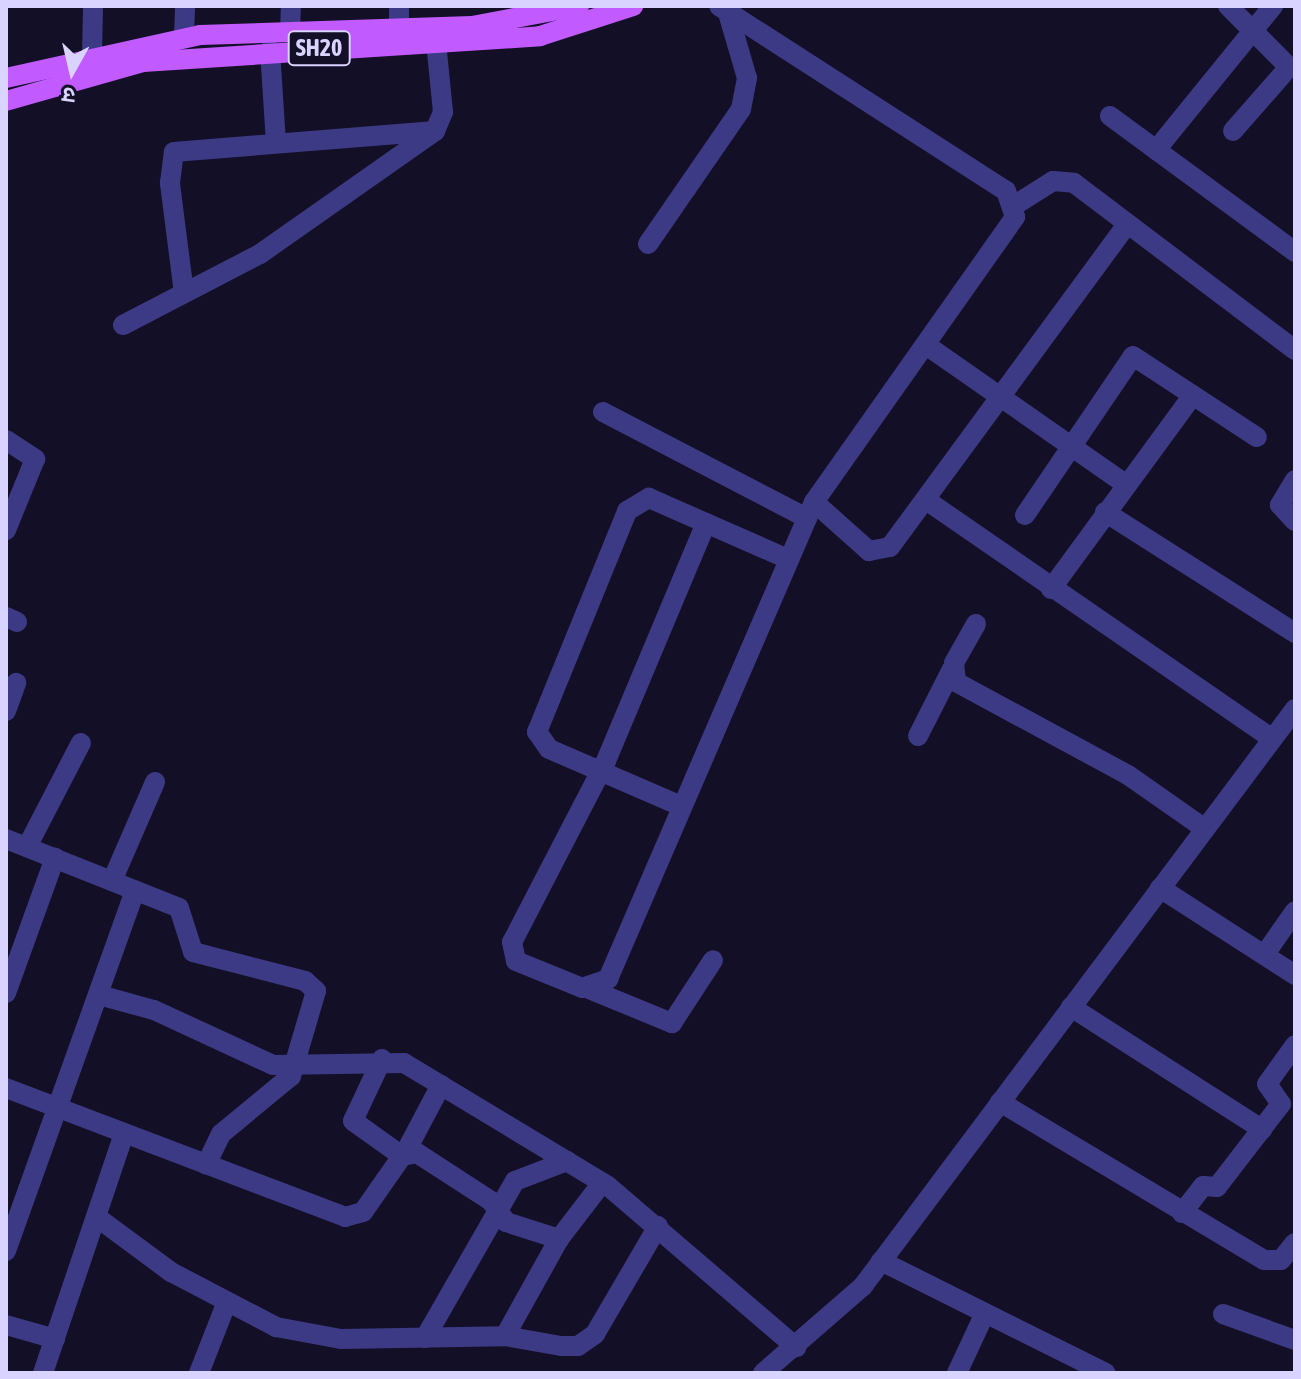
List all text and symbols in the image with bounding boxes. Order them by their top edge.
road number: SH20 [287,28,351,68]
north arrow [32,32,112,112]
text: उ [60,82,77,110]

